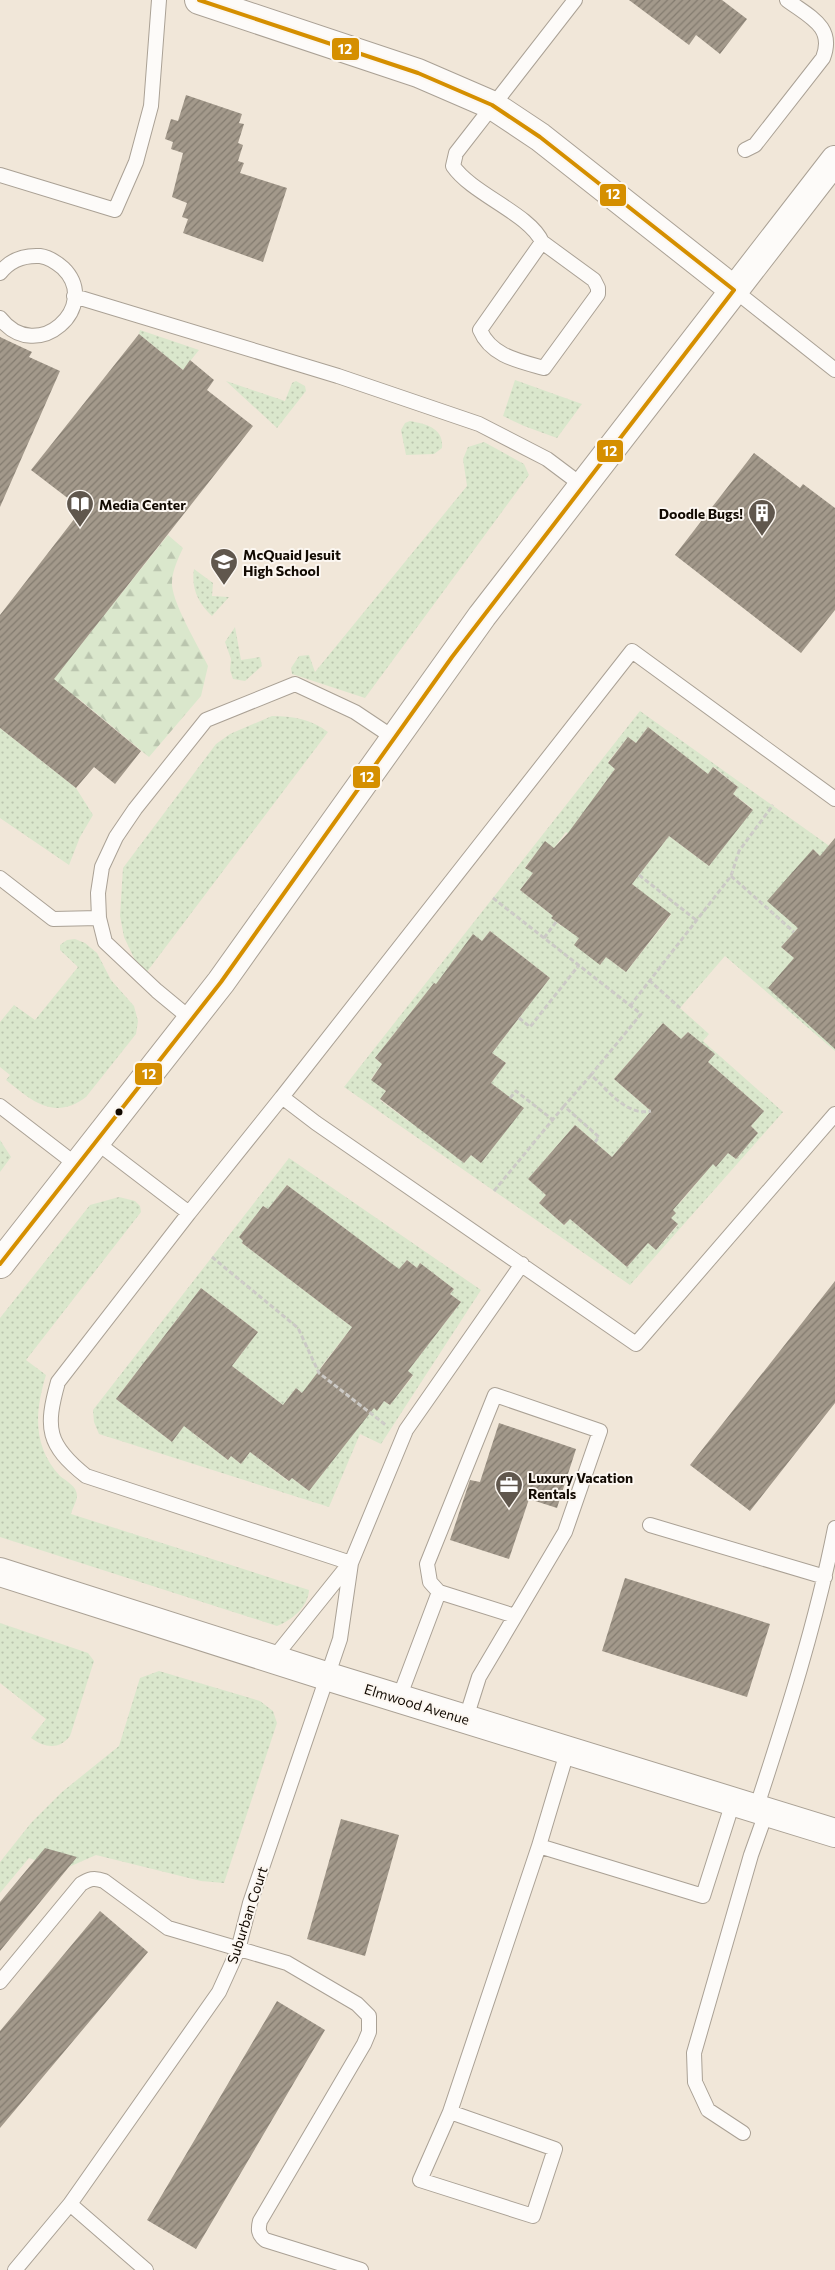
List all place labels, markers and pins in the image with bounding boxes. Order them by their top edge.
library icon: Media Center [65,489,95,528]
place label: Media Center [99,496,186,513]
building icon: Doodle Bugs! [747,498,777,537]
place label: Doodle Bugs! [659,505,743,522]
place label: McQuaid Jesuit High School [243,546,341,579]
school or university icon: McQuaid Jesuit High School [209,547,239,586]
unlabelled marker [114,1107,124,1117]
place label: Luxury Vacation Rentals [528,1469,633,1502]
office icon: Luxury Vacation Rentals [494,1470,524,1509]

